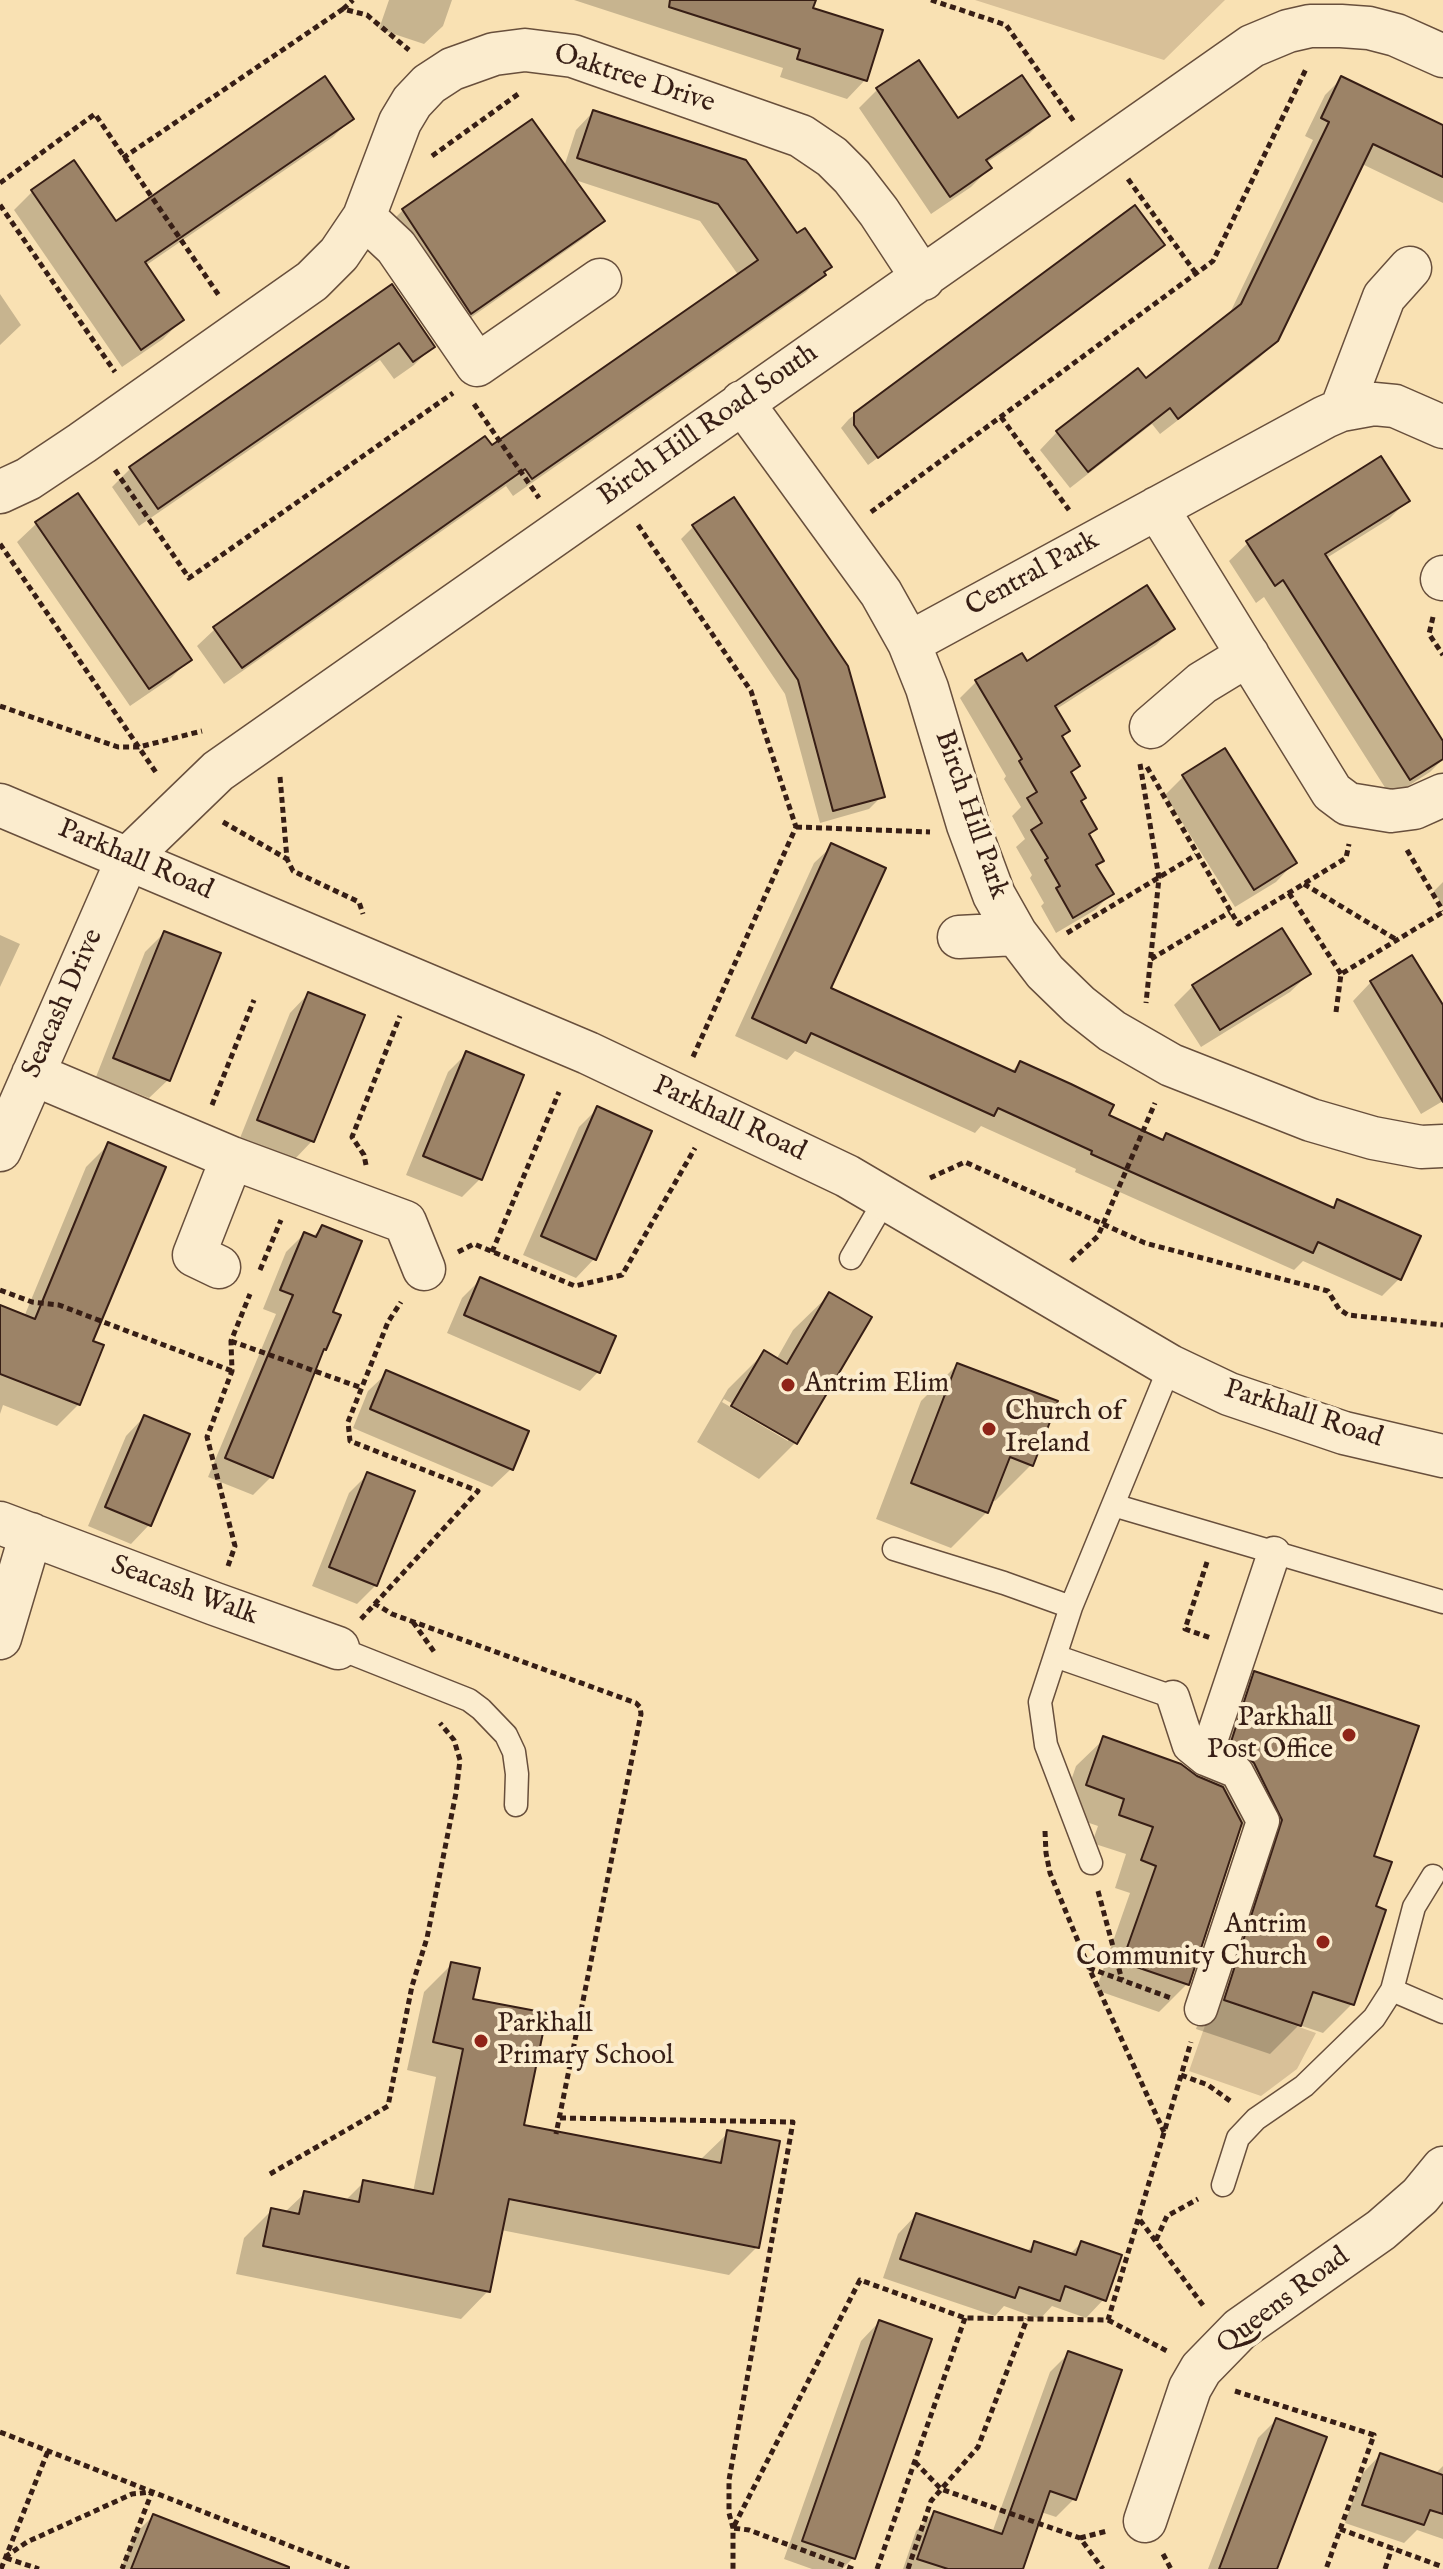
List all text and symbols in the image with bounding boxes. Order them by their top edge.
street label: Oaktree Drive [549,38,719,122]
street label: Birch Hill Road South [593,338,825,514]
street label: Central Park [961,525,1105,625]
street label: Birch Hill Park [926,727,1014,903]
street label: Parkhall Road [52,813,218,909]
street label: Seacash Drive [16,924,112,1084]
street label: Parkhall Road [647,1070,811,1170]
place label: Antrim Elim [804,1368,949,1402]
street label: Parkhall Road [1219,1374,1387,1456]
marker: Antrim Elim [779,1376,797,1394]
place label: Church of Ireland [1005,1396,1123,1462]
marker: Church of Ireland [980,1420,998,1438]
street label: Seacash Walk [106,1550,262,1634]
place label: Parkhall Post Office [1207,1702,1333,1768]
marker: Parkhall Post Office [1340,1726,1358,1744]
place label: Antrim Community Church [1076,1909,1307,1975]
marker: Antrim Community Church [1314,1933,1332,1951]
place label: Parkhall Primary School [497,2008,674,2074]
marker: Parkhall Primary School [472,2032,490,2050]
street label: Queens Road [1211,2241,1357,2363]

